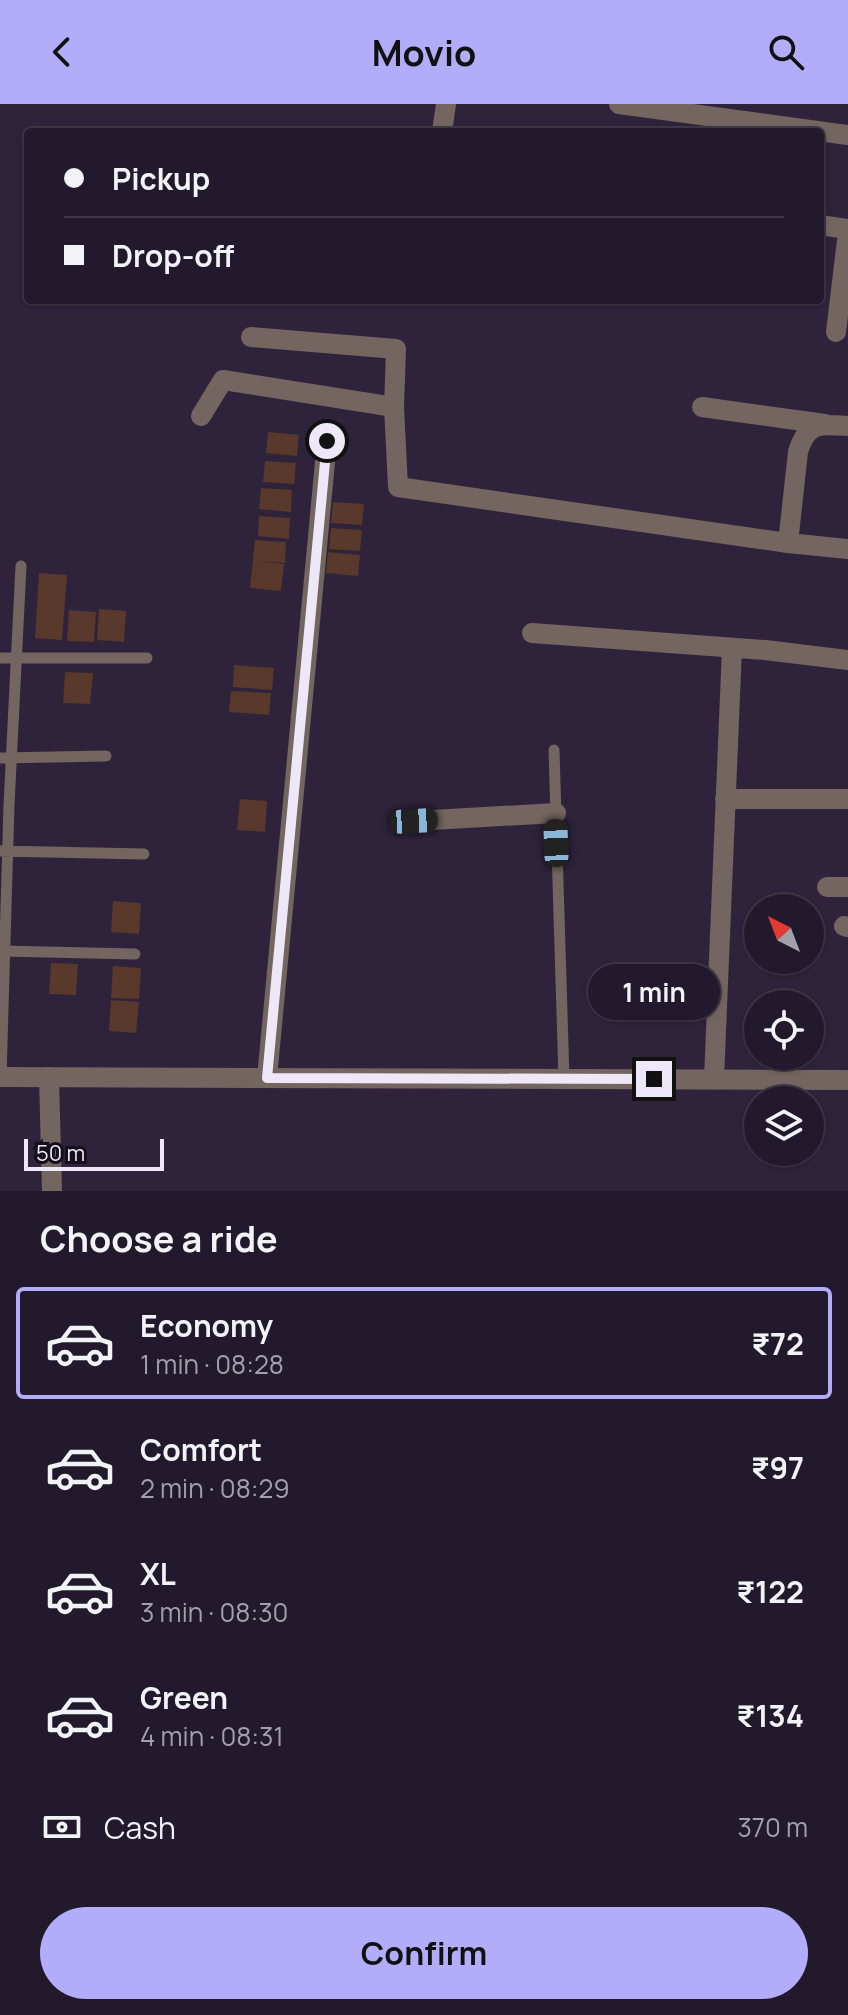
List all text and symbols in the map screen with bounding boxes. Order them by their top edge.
text: Movio [372,28,476,77]
icon: back [40,30,84,74]
icon: search [764,30,808,74]
text: Pickup [112,158,210,199]
text: Drop-off [112,235,234,276]
route start [309,423,345,459]
car [389,808,439,834]
car [543,819,569,867]
north arrow [744,894,824,974]
map controls [744,894,824,1166]
callout: 1 min [588,963,720,1019]
text: 1 min [622,974,686,1010]
button: locate [744,990,824,1070]
route end [636,1061,672,1097]
button: layers [744,1086,824,1166]
scale bar [24,1135,164,1171]
text: 50 m [36,1138,85,1168]
text: Choose a ride [40,1214,278,1263]
text: Economy [140,1305,273,1346]
icon: car [44,1307,116,1379]
text: ₹72 [752,1323,804,1364]
text: 1 min · 08:28 [140,1346,284,1382]
text: Comfort [140,1429,262,1470]
icon: car [44,1431,116,1503]
text: ₹97 [751,1447,804,1488]
text: 2 min · 08:29 [140,1470,290,1506]
text: XL [140,1553,176,1594]
icon: car [44,1555,116,1627]
text: ₹122 [737,1571,804,1612]
text: 3 min · 08:30 [140,1594,288,1630]
text: Green [140,1677,228,1718]
icon: car [44,1679,116,1751]
text: ₹134 [737,1695,804,1736]
text: 4 min · 08:31 [140,1718,284,1754]
icon: cash [40,1805,84,1849]
text: Cash [104,1807,176,1848]
text: 370 m [737,1809,808,1845]
button: Confirm [40,1907,808,1999]

